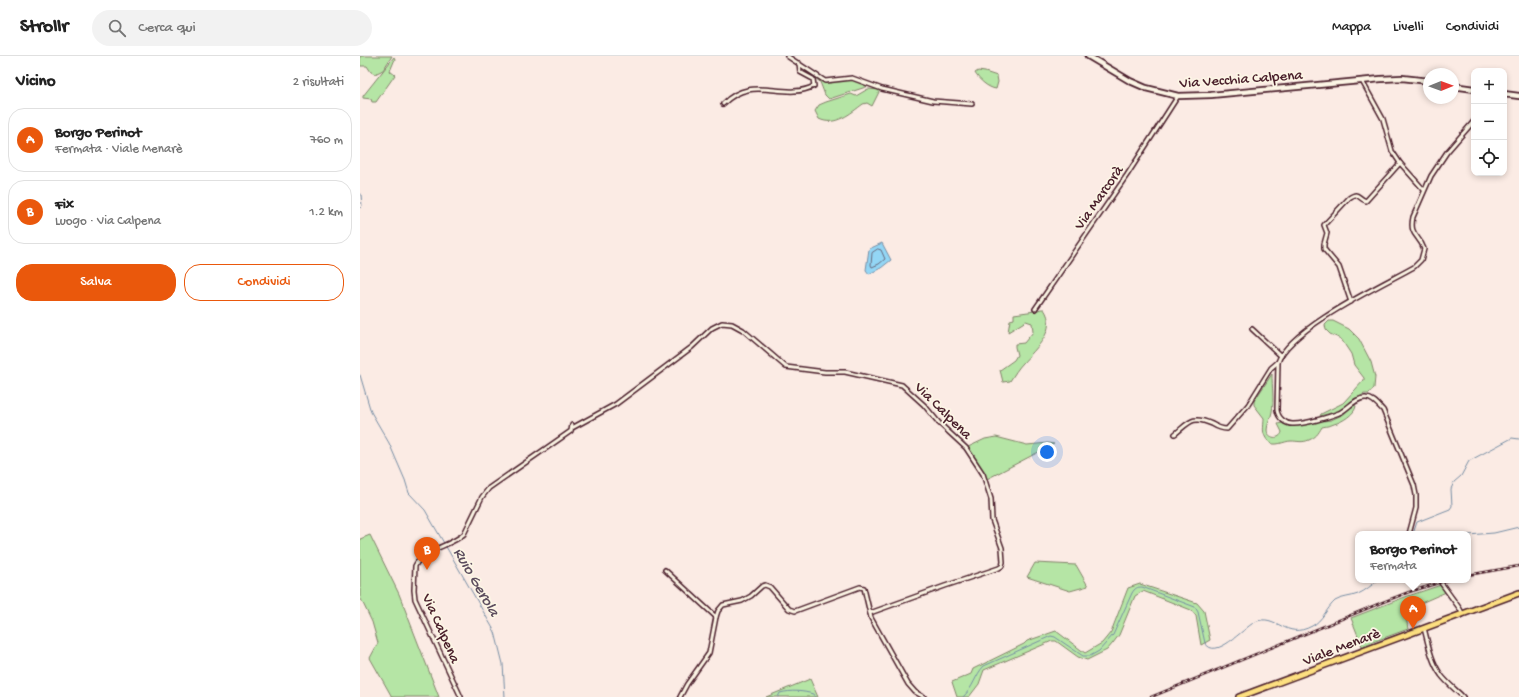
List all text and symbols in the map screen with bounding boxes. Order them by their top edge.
search box [92,10,372,46]
text: Strollr [20,16,68,39]
icon: search [106,17,128,39]
text: Cerca qui [138,19,196,37]
text: Mappa [1332,19,1371,36]
text: Livelli [1393,19,1424,36]
text: Condividi [1446,19,1499,36]
street label: Via Vecchia Calpena [1178,67,1304,93]
north arrow [1423,68,1459,104]
map controls [1471,68,1507,176]
button: + [1471,68,1507,104]
text: Vicino [16,72,56,92]
text: 2 risultati [293,75,344,90]
button: − [1471,104,1507,140]
text: Borgo Perinot [55,124,141,142]
text: A [26,133,34,148]
text: 760 m [310,133,343,148]
button: locate [1471,140,1507,176]
text: Fermata · Viale Menarè [55,142,183,157]
street label: Via Marcorà [1070,162,1129,234]
text: Fix [55,196,74,214]
text: B [27,205,33,220]
text: 1.2 km [309,205,343,220]
text: Luogo · Via Calpena [55,214,161,229]
button: Salva [16,264,176,301]
button: Condividi [184,264,344,301]
street label: Via Calpena [909,378,976,444]
your location [1037,442,1057,462]
popup [1355,531,1471,583]
pin: B [414,537,440,570]
text: Borgo Perinot [1370,541,1456,559]
water label: Ruio Gerola [448,545,503,621]
text: Fermata [1370,559,1417,574]
street label: Via Calpena [417,591,464,667]
pin: A [1400,596,1426,629]
street label: Viale Menarè [1300,625,1383,671]

